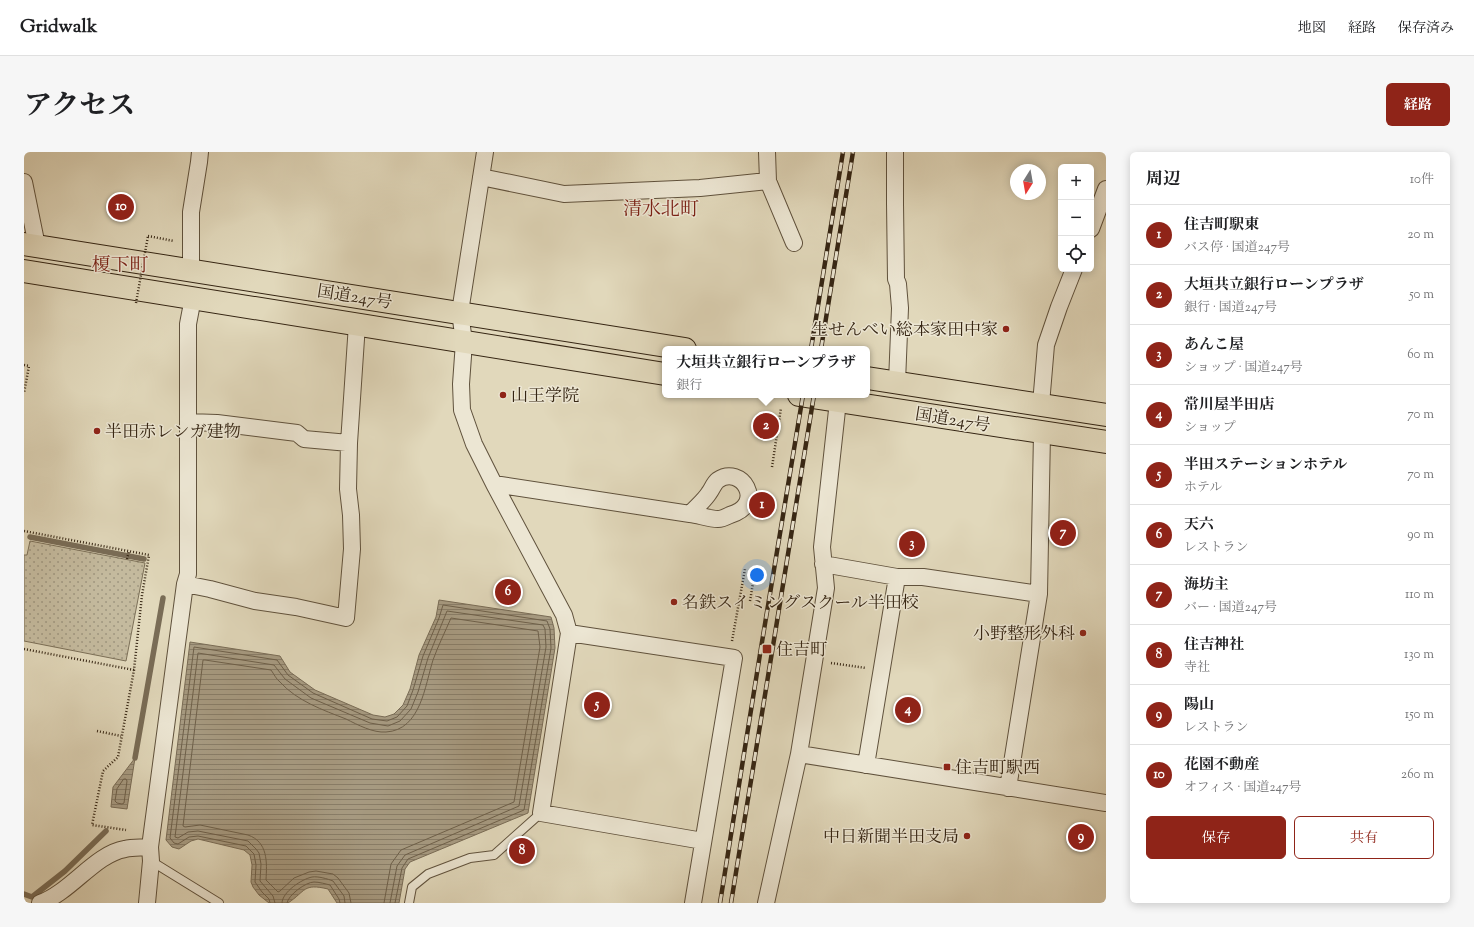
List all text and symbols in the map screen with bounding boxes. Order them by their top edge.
text: Gridwalk [20,14,97,41]
text: 地図 [1298,19,1326,39]
text: 経路 [1348,19,1376,39]
text: 保存済み [1398,19,1454,39]
button: 経路 [1386,83,1450,126]
text: アクセス [24,87,135,127]
north arrow [1010,164,1046,200]
map controls [1058,164,1094,272]
button: + [1058,164,1094,200]
text: 周辺 [1146,168,1180,192]
text: 10件 [1410,171,1434,189]
pin: 10 [108,192,134,222]
district label: 清水北町 [623,197,699,224]
button: − [1058,200,1094,236]
text: 住吉町駅東 [1184,215,1259,236]
text: 1 [1157,226,1161,244]
text: 20 m [1408,226,1434,244]
button: locate [1058,236,1094,272]
text: バス停 · 国道247号 [1184,239,1290,257]
district label: 榎下町 [91,253,149,280]
text: 大垣共立銀行ローンプラザ [1184,275,1364,296]
street label: 国道247号 [315,280,394,316]
text: 2 [1156,286,1162,304]
text: 50 m [1409,286,1434,304]
text: 銀行 · 国道247号 [1184,299,1277,317]
place label: 生せんべい総本家田中家 [811,319,998,343]
marker: 生せんべい総本家田中家 [1001,324,1011,334]
text: あんこ屋 [1184,335,1244,356]
popup [662,346,870,398]
text: 3 [1156,346,1162,364]
text: 60 m [1407,346,1434,364]
text: 大垣共立銀行ローンプラザ [676,353,856,374]
text: ショップ · 国道247号 [1184,359,1303,377]
text: 銀行 [676,377,702,395]
place label: 山王学院 [511,385,579,409]
marker: 山王学院 [498,390,508,400]
text: 常川屋半田店 [1184,395,1274,416]
street label: 国道247号 [913,403,992,439]
text: 4 [1156,406,1162,424]
text: 70 m [1407,406,1434,424]
pin: 2 [753,411,779,441]
text: ショップ [1184,419,1236,437]
place label: 半田赤レンガ建物 [105,421,241,445]
marker: 半田赤レンガ建物 [92,426,102,436]
text: 半田ステーションホテル [1184,455,1347,476]
text: 5 [1157,466,1161,484]
text: 70 m [1407,466,1434,484]
text: ホテル [1184,479,1222,497]
pin: 1 [749,490,775,520]
text: 天六 [1184,515,1214,536]
pin: 7 [1050,518,1076,548]
text: 6 [1156,526,1162,544]
text: 90 m [1407,526,1434,544]
pin: 3 [899,529,925,559]
text: レストラン [1184,539,1249,557]
your location [747,565,767,585]
text: 海坊主 [1184,575,1229,596]
pin: 6 [495,577,521,607]
text: 7 [1156,586,1162,604]
text: 110 m [1405,586,1434,604]
place label: 名鉄スイミングスクール半田校 [682,592,919,616]
marker: 名鉄スイミングスクール半田校 [669,597,679,607]
text: バー · 国道247号 [1184,599,1277,617]
place label: 小野整形外科 [973,623,1075,647]
marker: 小野整形外科 [1078,628,1088,638]
text: 住吉神社 [1184,635,1244,656]
place label: 住吉町 [776,639,827,663]
marker: 住吉町 [761,643,773,655]
text: 8 [1156,646,1162,664]
text: 130 m [1404,646,1434,664]
text: 寺社 [1184,659,1210,677]
pin: 5 [584,690,610,720]
pin: 4 [895,695,921,725]
text: 陽山 [1184,695,1214,716]
text: 9 [1156,706,1162,724]
text: 150 m [1405,706,1434,724]
text: レストラン [1184,719,1249,737]
text: 花園不動産 [1184,755,1259,776]
place label: 住吉町駅西 [955,757,1040,781]
marker: 住吉町駅西 [942,762,952,772]
text: 10 [1153,766,1165,784]
text: 260 m [1401,766,1434,784]
text: オフィス · 国道247号 [1184,779,1302,797]
button: 保存 [1146,816,1286,859]
button: 共有 [1294,816,1434,859]
pin: 9 [1068,822,1094,852]
place label: 中日新聞半田支局 [823,826,959,850]
marker: 中日新聞半田支局 [962,831,972,841]
pin: 8 [509,836,535,866]

